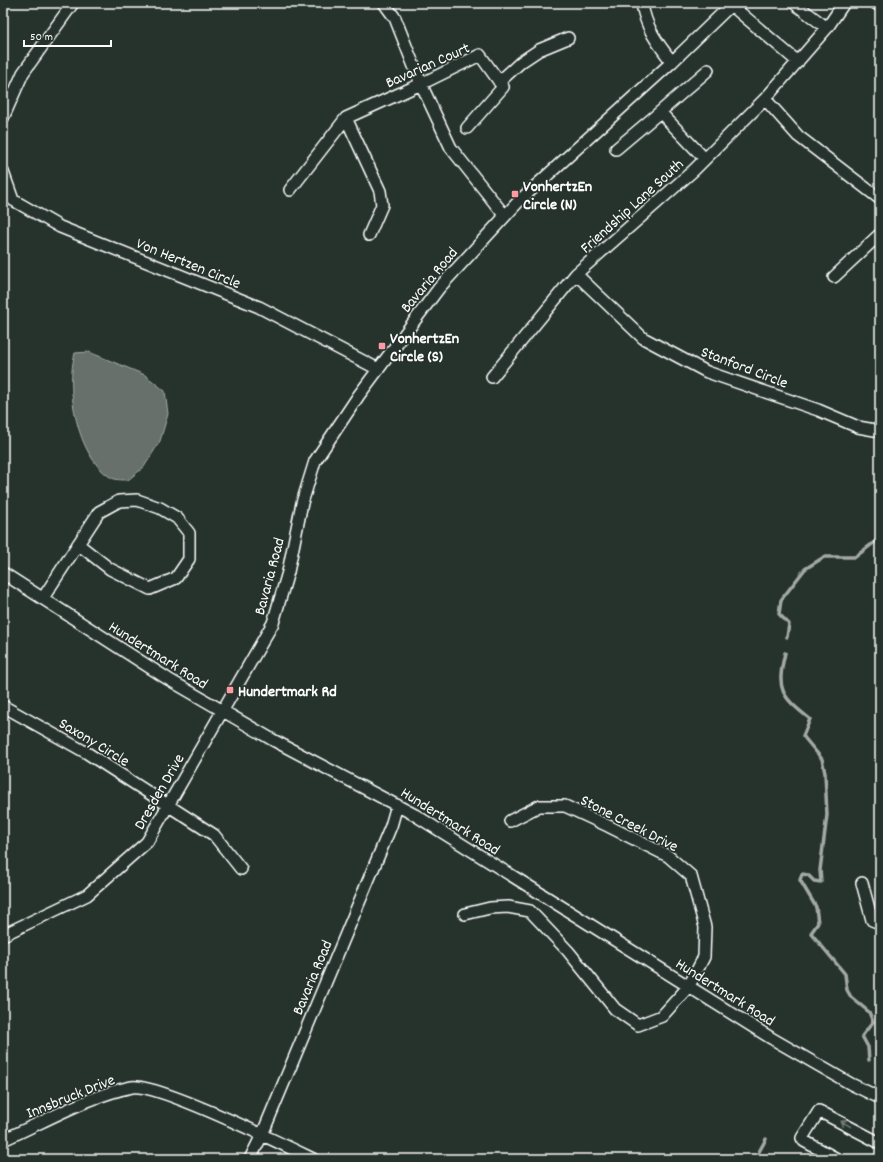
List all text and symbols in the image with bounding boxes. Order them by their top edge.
scale bar [24,22,111,48]
text: 50 m [30,29,53,46]
street label: Bavarian Court [382,37,474,95]
street label: Friendship Lane South [576,154,690,260]
place label: VonhertzEn Circle (N) [523,176,592,217]
marker: VonhertzEn Circle (N) [510,189,520,199]
street label: Von Hertzen Circle [132,233,244,296]
street label: Bavaria Road [396,243,464,318]
place label: VonhertzEn Circle (S) [390,328,459,369]
marker: VonhertzEn Circle (S) [377,341,387,351]
street label: Stanford Circle [697,341,791,396]
street label: Bavaria Road [249,535,292,618]
street label: Hundertmark Road [103,616,212,696]
place label: Hundertmark Rd [238,681,337,704]
marker: Hundertmark Rd [225,685,235,695]
street label: Saxony Circle [54,713,134,773]
street label: Dresden Drive [129,750,191,835]
street label: Hundertmark Road [395,782,504,862]
street label: Stone Creek Drive [576,790,682,859]
street label: Bavaria Road [287,937,339,1019]
street label: Hundertmark Road [670,953,779,1033]
street label: Innsbruck Drive [23,1069,119,1126]
one-way arrow [840,1120,852,1128]

